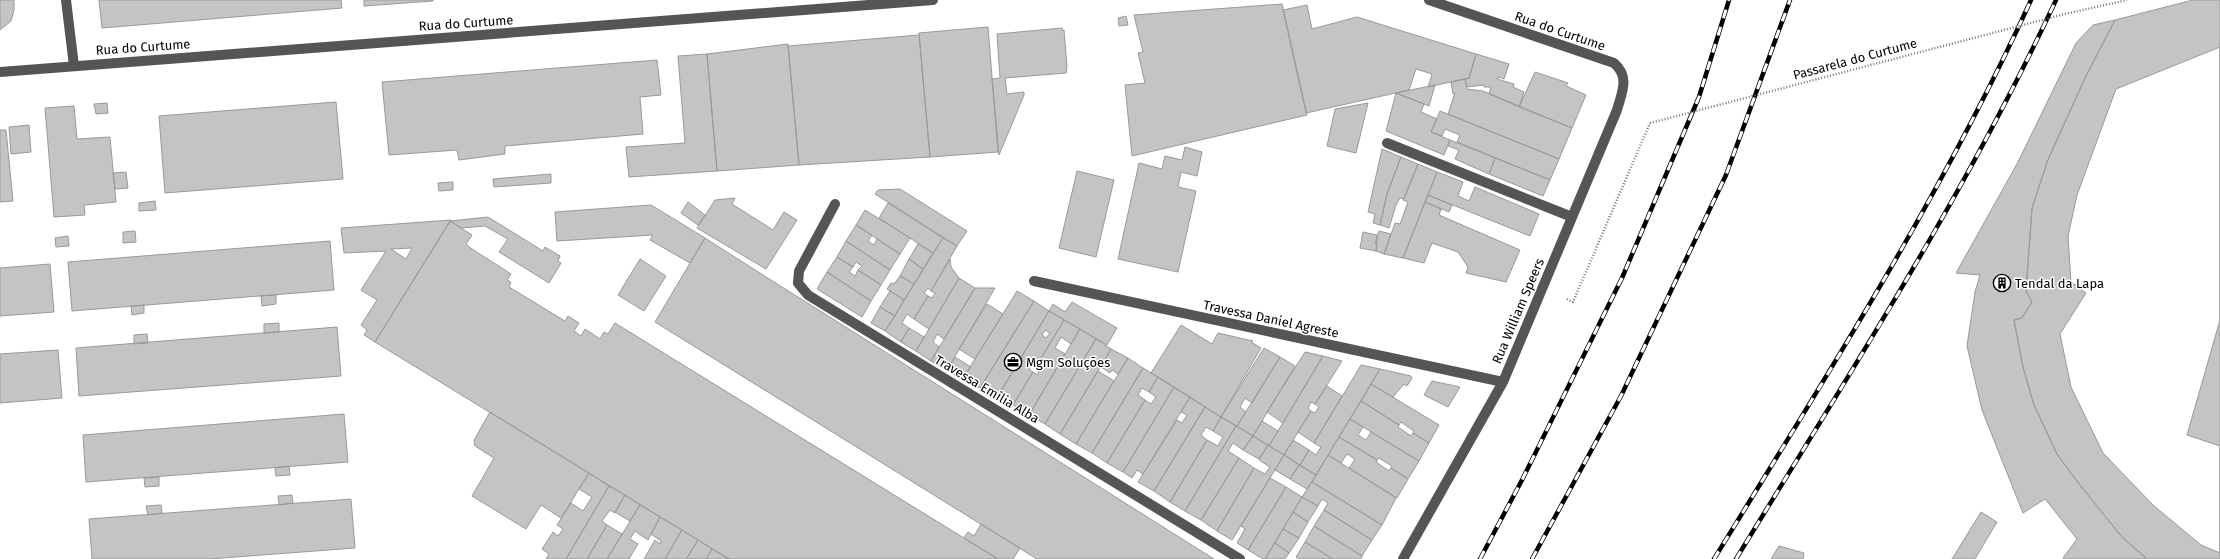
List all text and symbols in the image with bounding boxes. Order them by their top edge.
street label: Rua do Curtume [1513,8,1607,54]
street label: Rua do Curtume [418,12,514,34]
street label: Passarela do Curtume [1791,35,1919,83]
street label: Rua do Curtume [95,36,191,58]
street label: Rua William Speers [1489,256,1547,366]
building icon: Tendal da Lapa [1992,273,2012,293]
place label: Tendal da Lapa [2015,276,2104,291]
street label: Travessa Daniel Agreste [1202,297,1340,341]
street label: Travessa Emília Alba [932,352,1042,426]
office icon: Mgm Soluções [1003,352,1023,372]
place label: Mgm Soluções [1026,355,1110,370]

